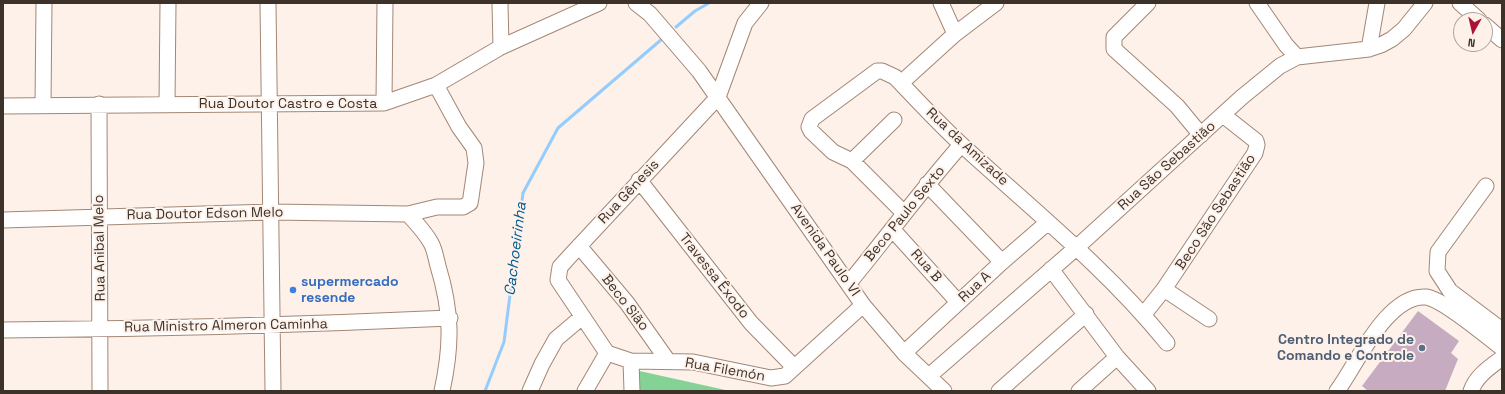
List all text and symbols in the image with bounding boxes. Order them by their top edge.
north arrow [1453,12,1493,52]
text: N [1467,35,1476,50]
street label: Rua Doutor Castro e Costa [199,96,377,112]
street label: Rua da Amizade [922,105,1012,189]
street label: Rua São Sebastião [1115,118,1219,214]
street label: Beco São Sebastião [1172,151,1260,273]
street label: Rua Gênesis [595,156,663,228]
street label: Beco Paulo Sexto [861,163,949,265]
street label: Rua Anibal Melo [91,195,109,301]
street label: Avenida Paulo VI [787,200,863,300]
water label: Cachoeirinha [501,201,531,297]
street label: Rua Doutor Edson Melo [126,204,284,224]
street label: Travessa Êxodo [675,230,753,322]
street label: Rua B [907,246,945,286]
street label: Rua A [955,268,995,306]
street label: Beco Sião [598,272,652,334]
place label: supermercado resende [301,274,398,306]
marker: supermercado resende [288,285,298,295]
street label: Rua Ministro Almeron Caminha [124,316,328,336]
place label: Centro Integrado de Comando e Controle [1277,332,1414,364]
marker: Centro Integrado de Comando e Controle [1417,343,1427,353]
street label: Rua Filemón [684,355,766,385]

